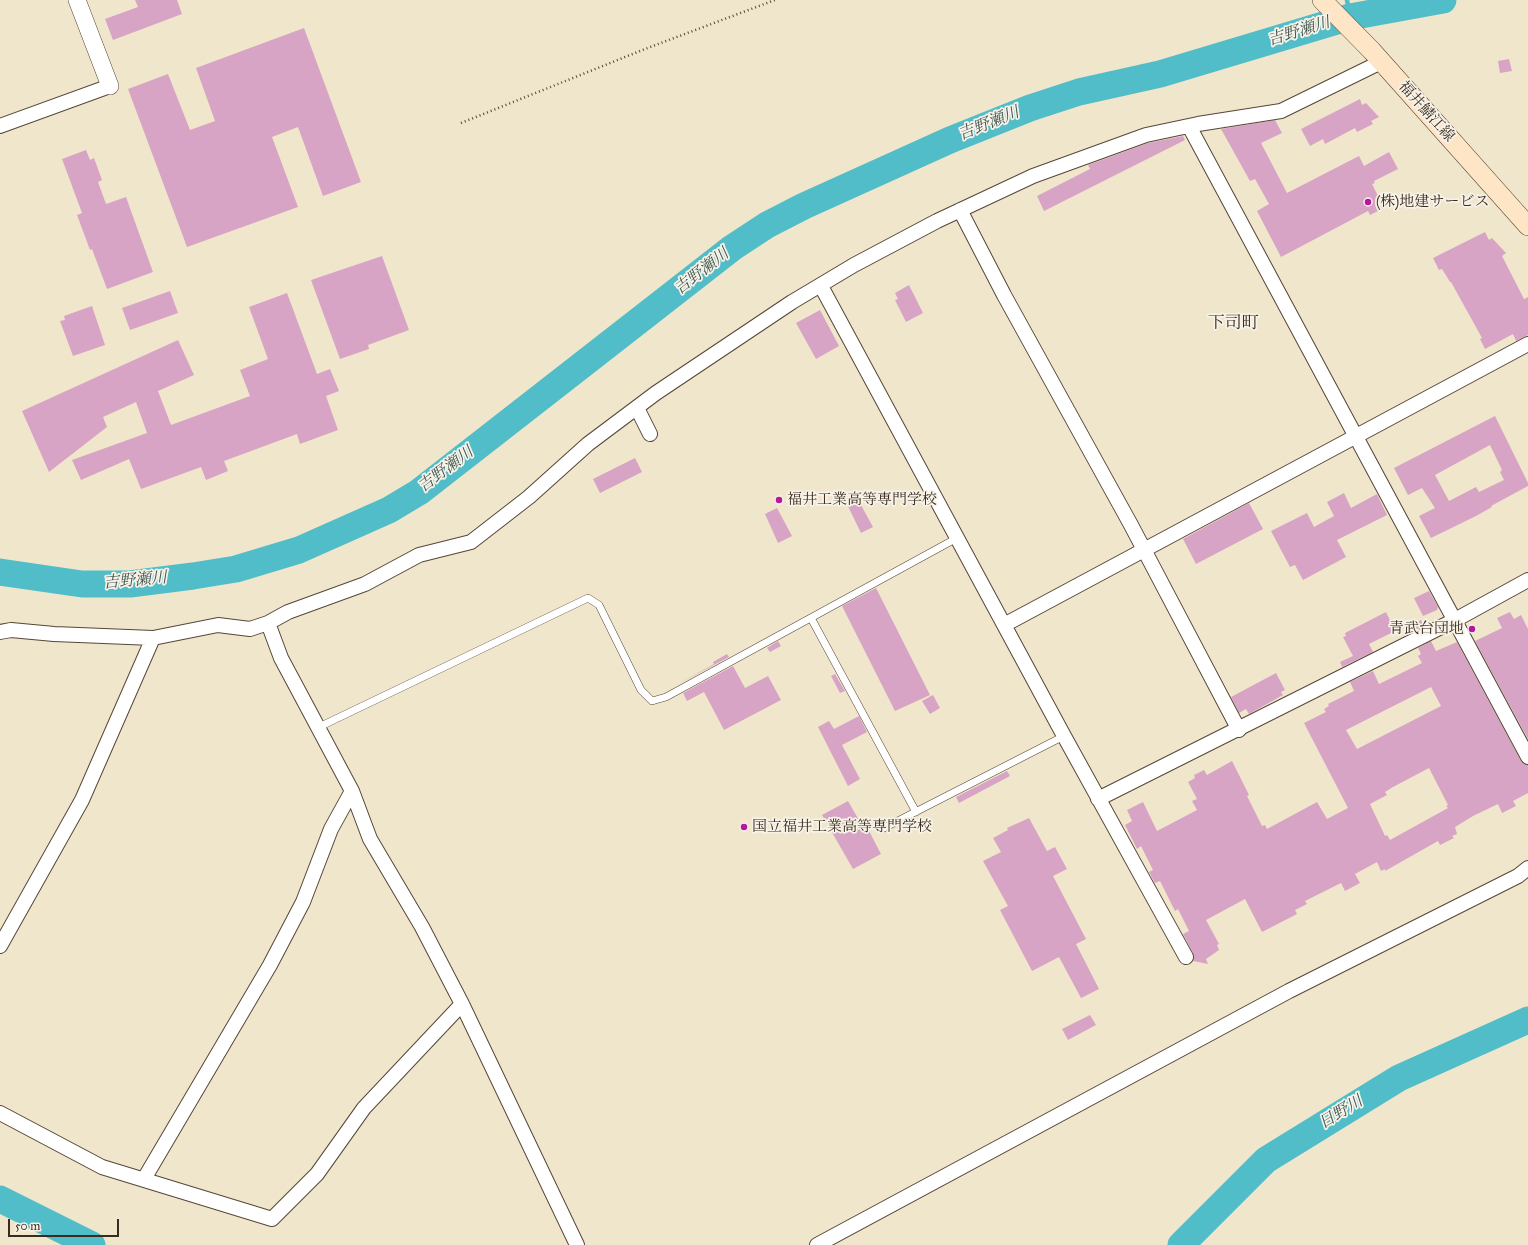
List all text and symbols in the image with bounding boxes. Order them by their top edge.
water label: 吉野瀬川 [1266,13,1332,51]
street label: 福井鯖江線 [1394,78,1458,146]
water label: 吉野瀬川 [956,103,1022,145]
place label: (株)地建サービス [1376,193,1489,211]
marker: (株)地建サービス [1363,197,1373,207]
water label: 吉野瀬川 [671,245,733,299]
district label: 下司町 [1208,314,1258,334]
water label: 吉野瀬川 [415,443,477,497]
place label: 福井工業高等専門学校 [787,491,937,509]
marker: 福井工業高等専門学校 [774,495,784,505]
water label: 吉野瀬川 [102,569,168,593]
place label: 青武台団地 [1389,620,1464,638]
marker: 青武台団地 [1467,624,1477,634]
place label: 国立福井工業高等専門学校 [752,818,932,836]
marker: 国立福井工業高等専門学校 [739,822,749,832]
water label: 日野川 [1316,1092,1366,1134]
scale bar [10,1211,121,1237]
text: 50 m [15,1219,40,1233]

